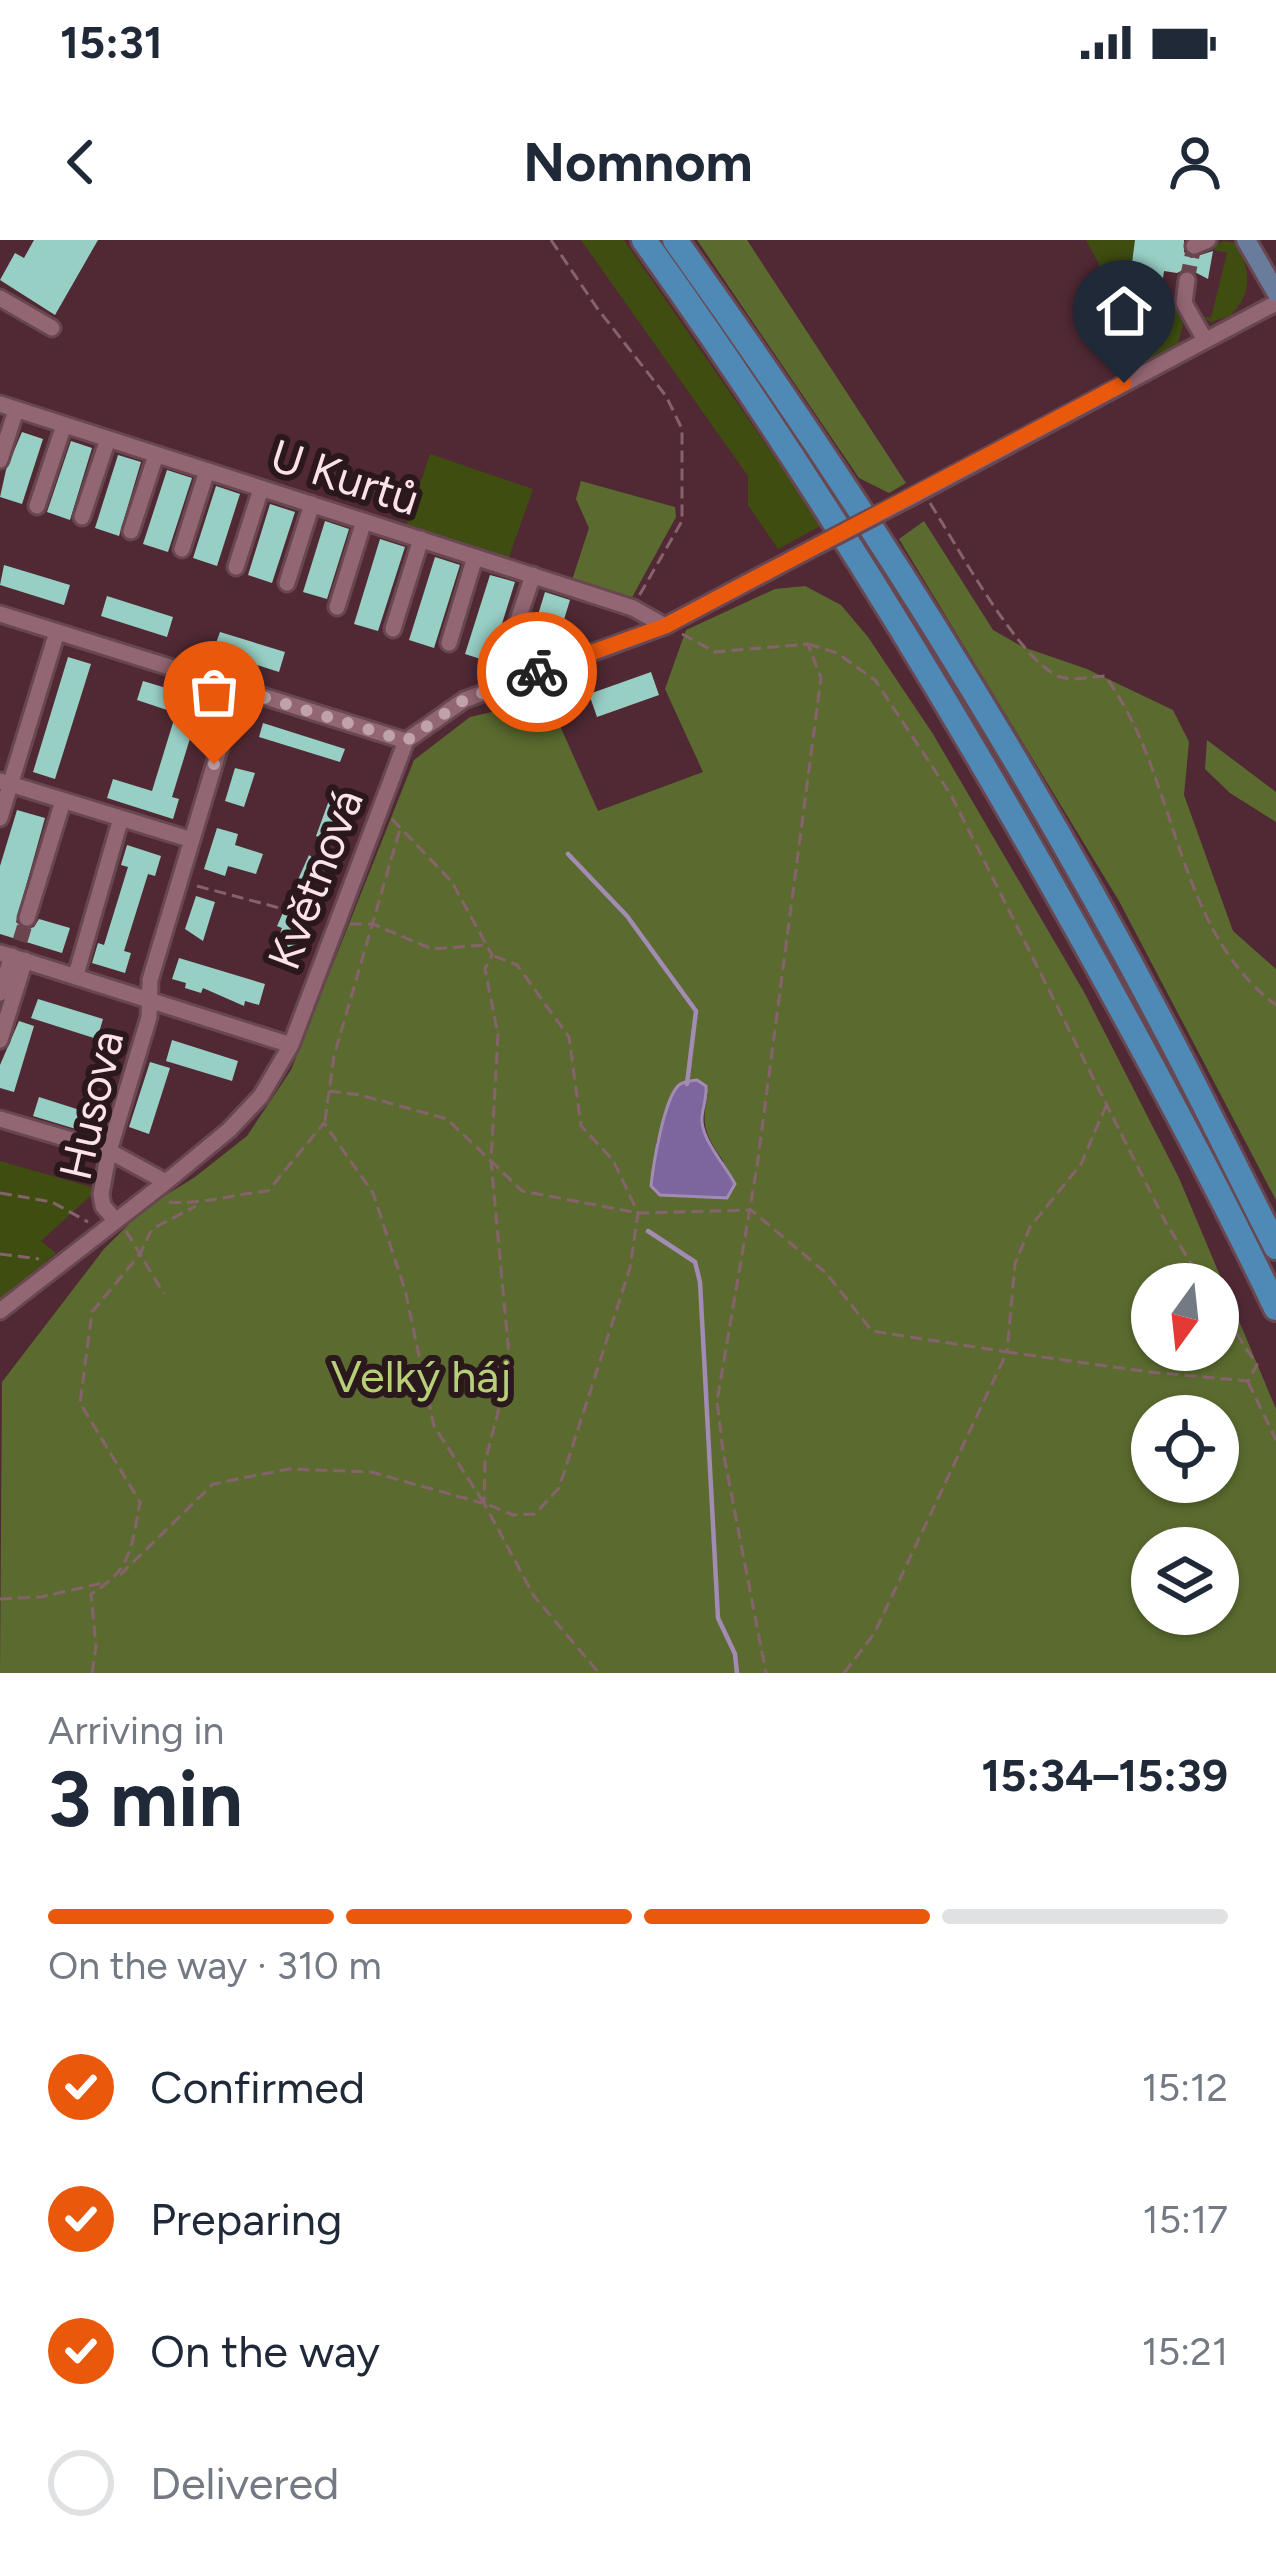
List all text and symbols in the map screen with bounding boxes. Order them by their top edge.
text: 15:31 [60,15,163,69]
icon: back [48,129,114,195]
icon: person [1162,129,1228,195]
text: Nomnom [523,130,753,195]
pin [1073,260,1175,383]
icon: home [1091,278,1157,344]
street label: U Kurtů [264,428,426,526]
courier [477,612,597,732]
icon: bike [504,639,570,705]
pin [163,641,265,764]
icon: bag [181,659,247,725]
street label: Květnová [256,781,374,977]
street label: Husova [48,1025,134,1185]
north arrow [1131,1263,1239,1371]
map controls [1131,1263,1239,1635]
park label: Velký háj [331,1349,511,1403]
button: locate [1131,1395,1239,1503]
button: layers [1131,1527,1239,1635]
text: Arriving in [48,1707,224,1754]
text: 15:34–15:39 [981,1748,1228,1802]
text: 3 min [48,1752,243,1846]
text: On the way · 310 m [48,1942,382,1989]
icon: check [48,2054,114,2120]
text: Confirmed [150,2060,365,2114]
text: 15:12 [1142,2064,1228,2111]
icon: check [48,2186,114,2252]
text: Preparing [150,2192,342,2246]
text: 15:17 [1143,2196,1228,2243]
icon: check [48,2318,114,2384]
text: On the way [150,2324,380,2378]
text: 15:21 [1142,2328,1228,2375]
text: Delivered [150,2456,339,2510]

